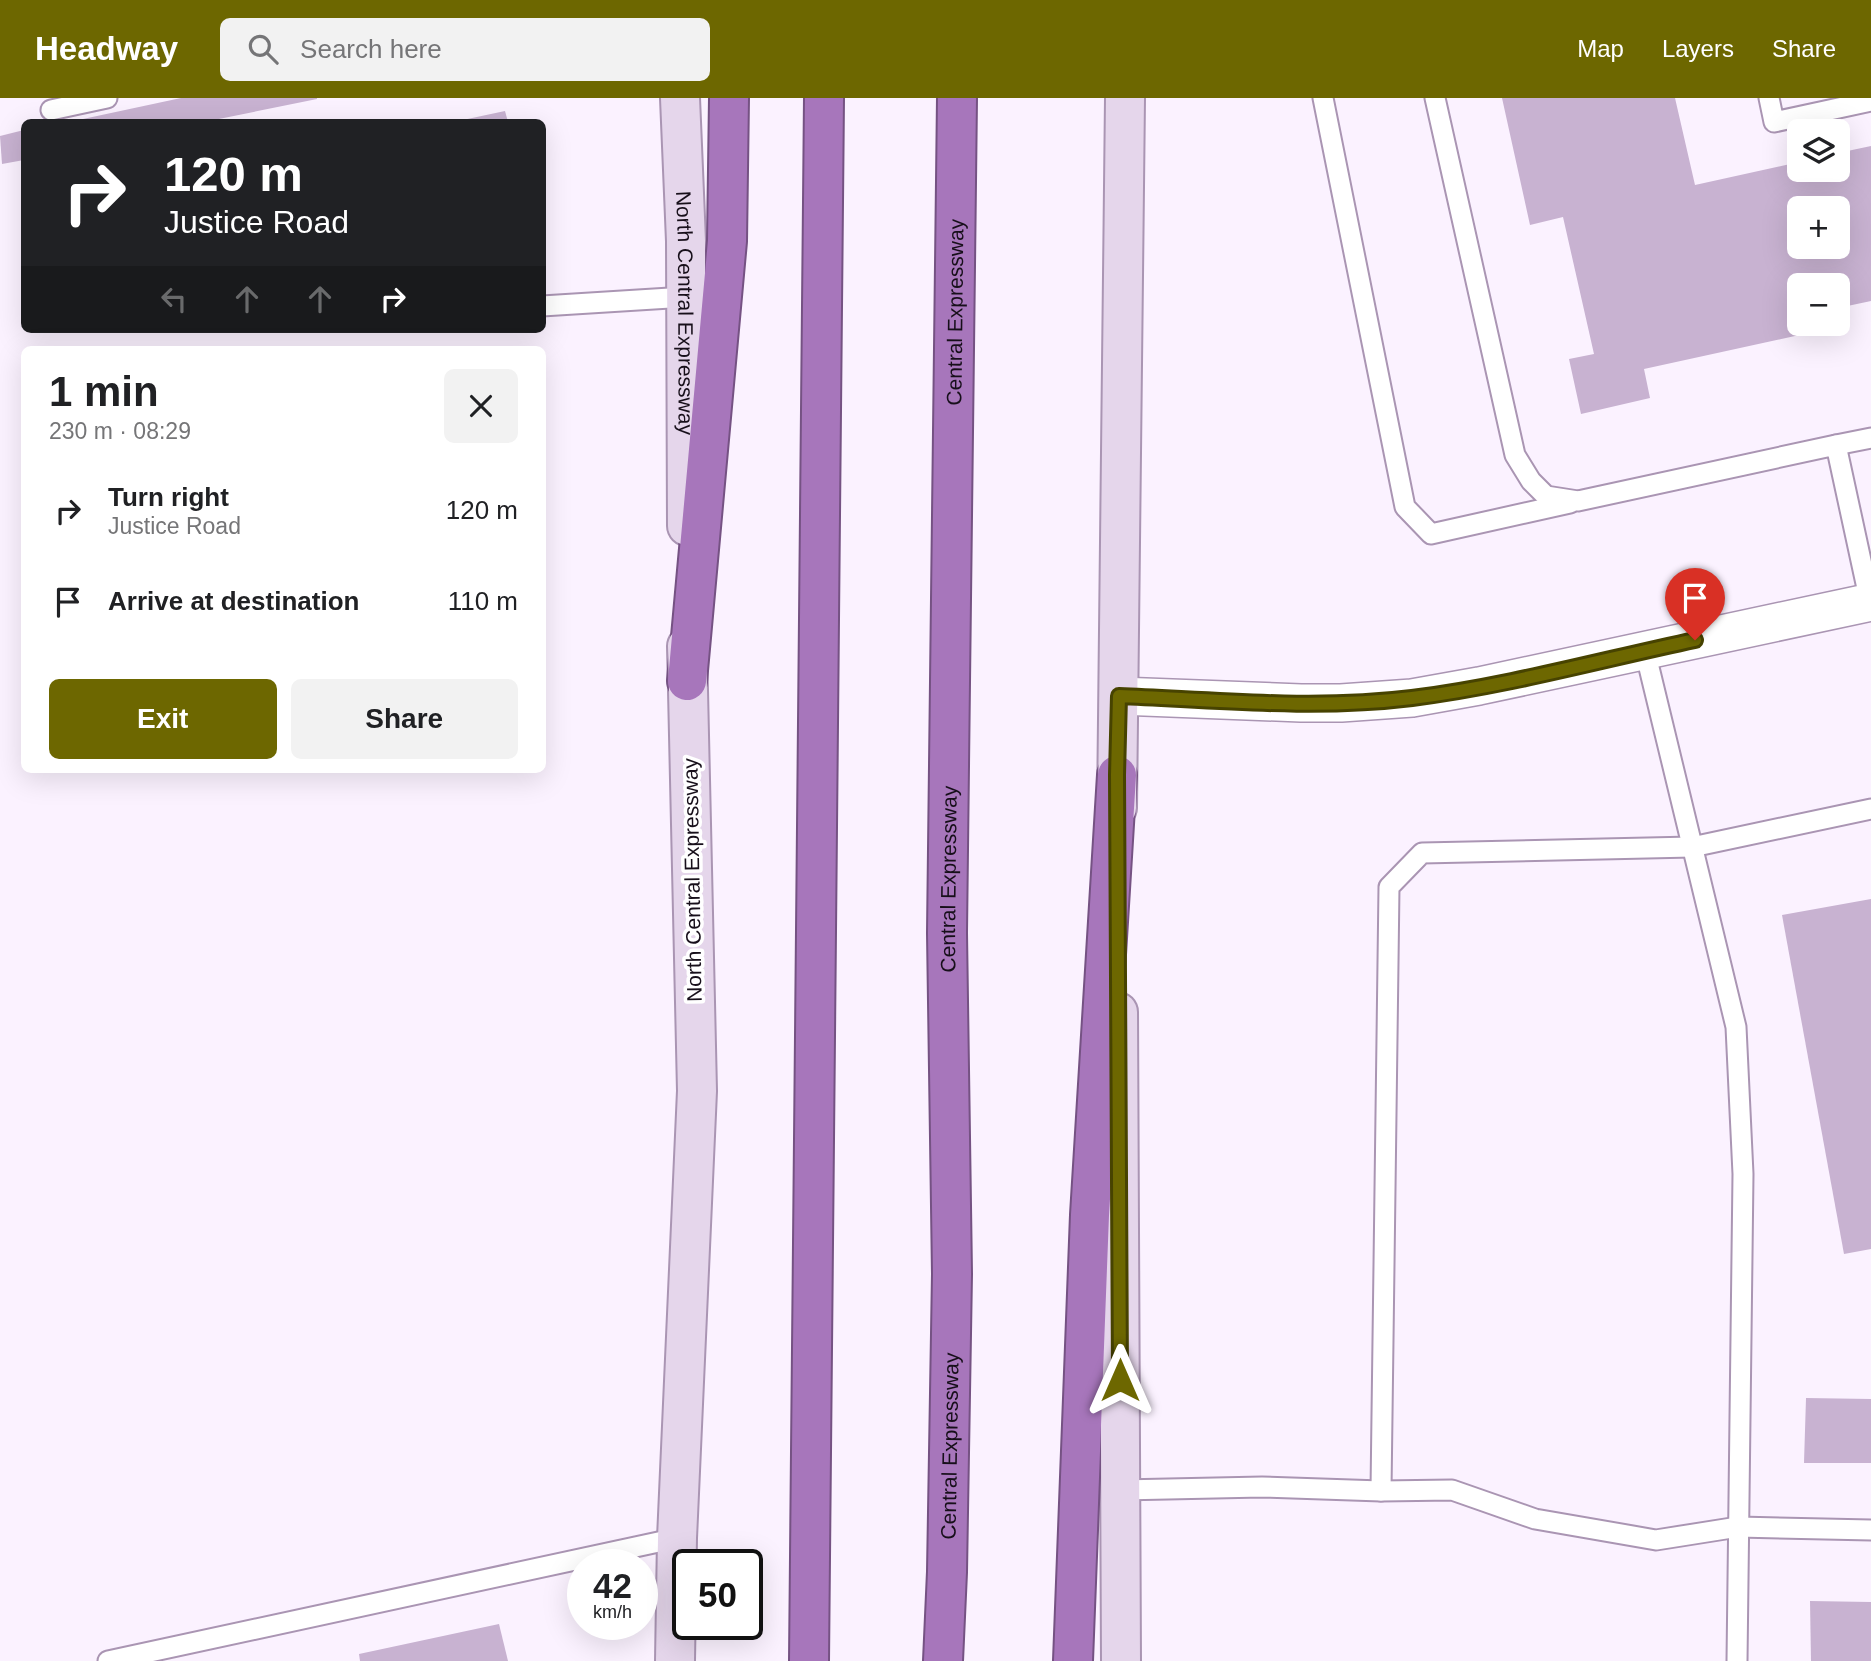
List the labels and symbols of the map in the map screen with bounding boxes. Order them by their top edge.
street label: North Central Expressway [672,190,698,435]
street label: Central Expressway [942,218,967,406]
pin [1665,568,1725,640]
street label: North Central Expressway [678,757,706,1002]
street label: Central Expressway [935,785,960,973]
position arrow [1083,1343,1157,1417]
street label: Central Expressway [936,1352,962,1540]
speed limit sign: 50 [672,1549,763,1640]

